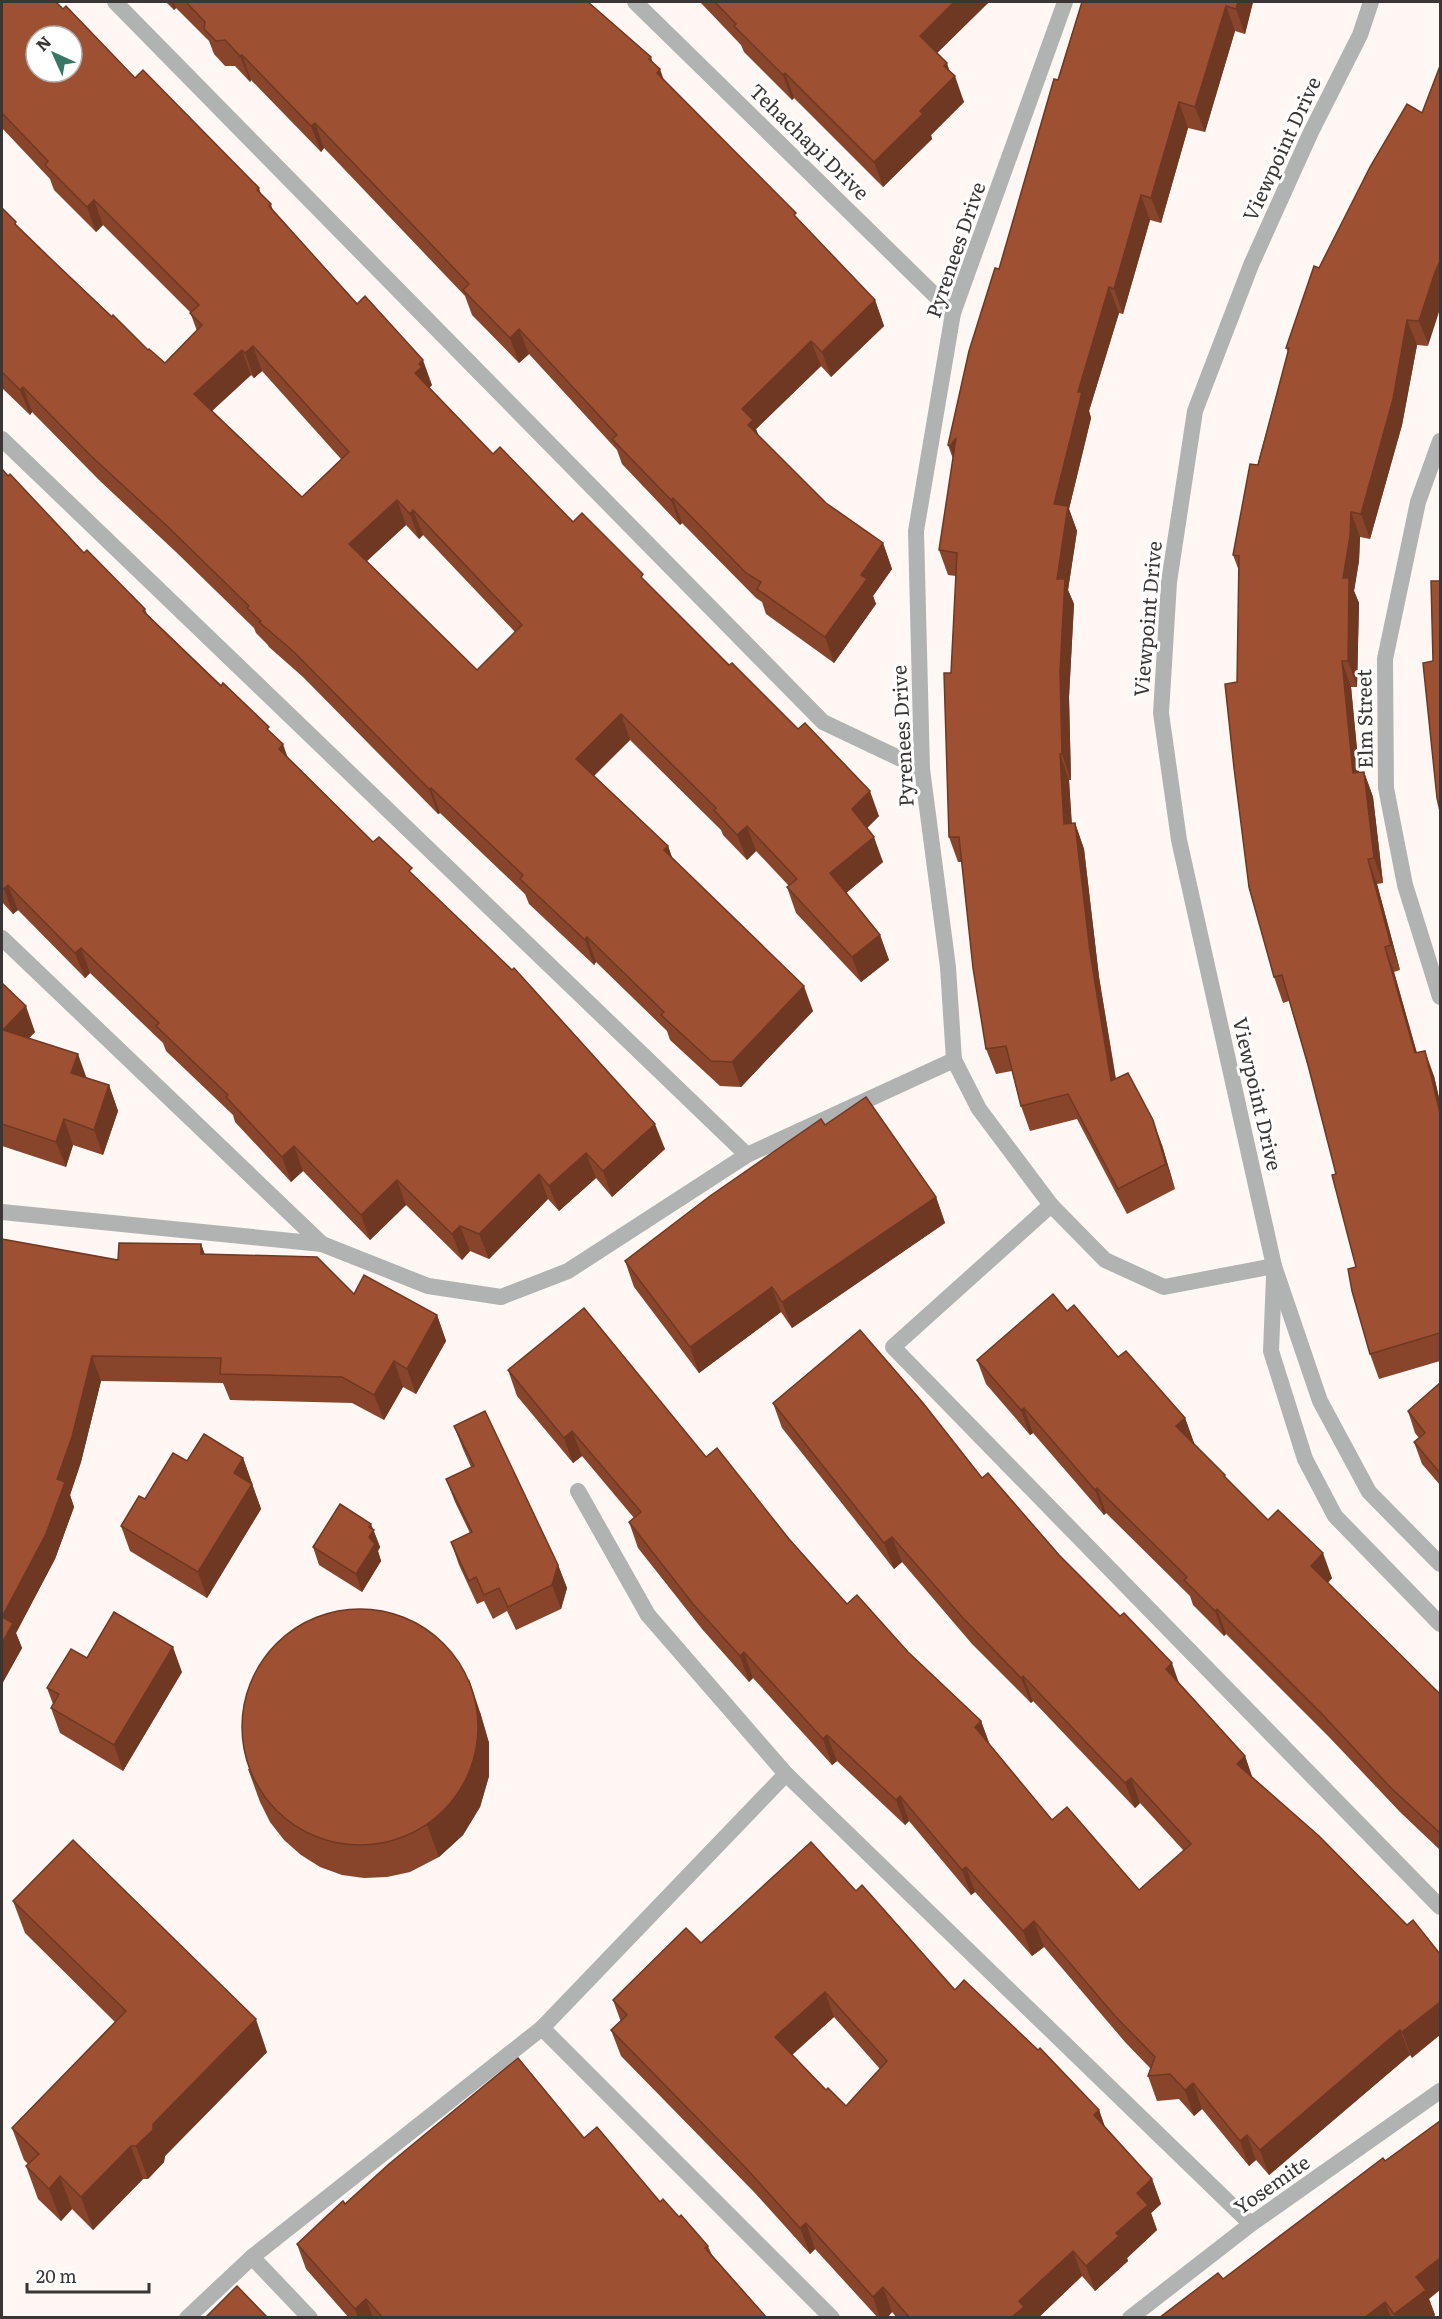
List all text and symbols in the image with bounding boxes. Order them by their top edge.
north arrow [24,24,84,84]
text: N [29,29,56,56]
street label: Viewpoint Drive [1234,71,1327,225]
street label: Tehachapi Drive [744,75,877,206]
street label: Pyrenees Drive [917,177,991,321]
street label: Viewpoint Drive [1124,540,1168,698]
street label: Pyrenees Drive [882,664,920,808]
street label: Elm Street [1347,669,1379,769]
street label: Viewpoint Drive [1227,1014,1291,1173]
street label: Yosemite [1227,2146,1315,2221]
scale bar [27,2256,148,2294]
text: 20 m [36,2262,77,2289]

